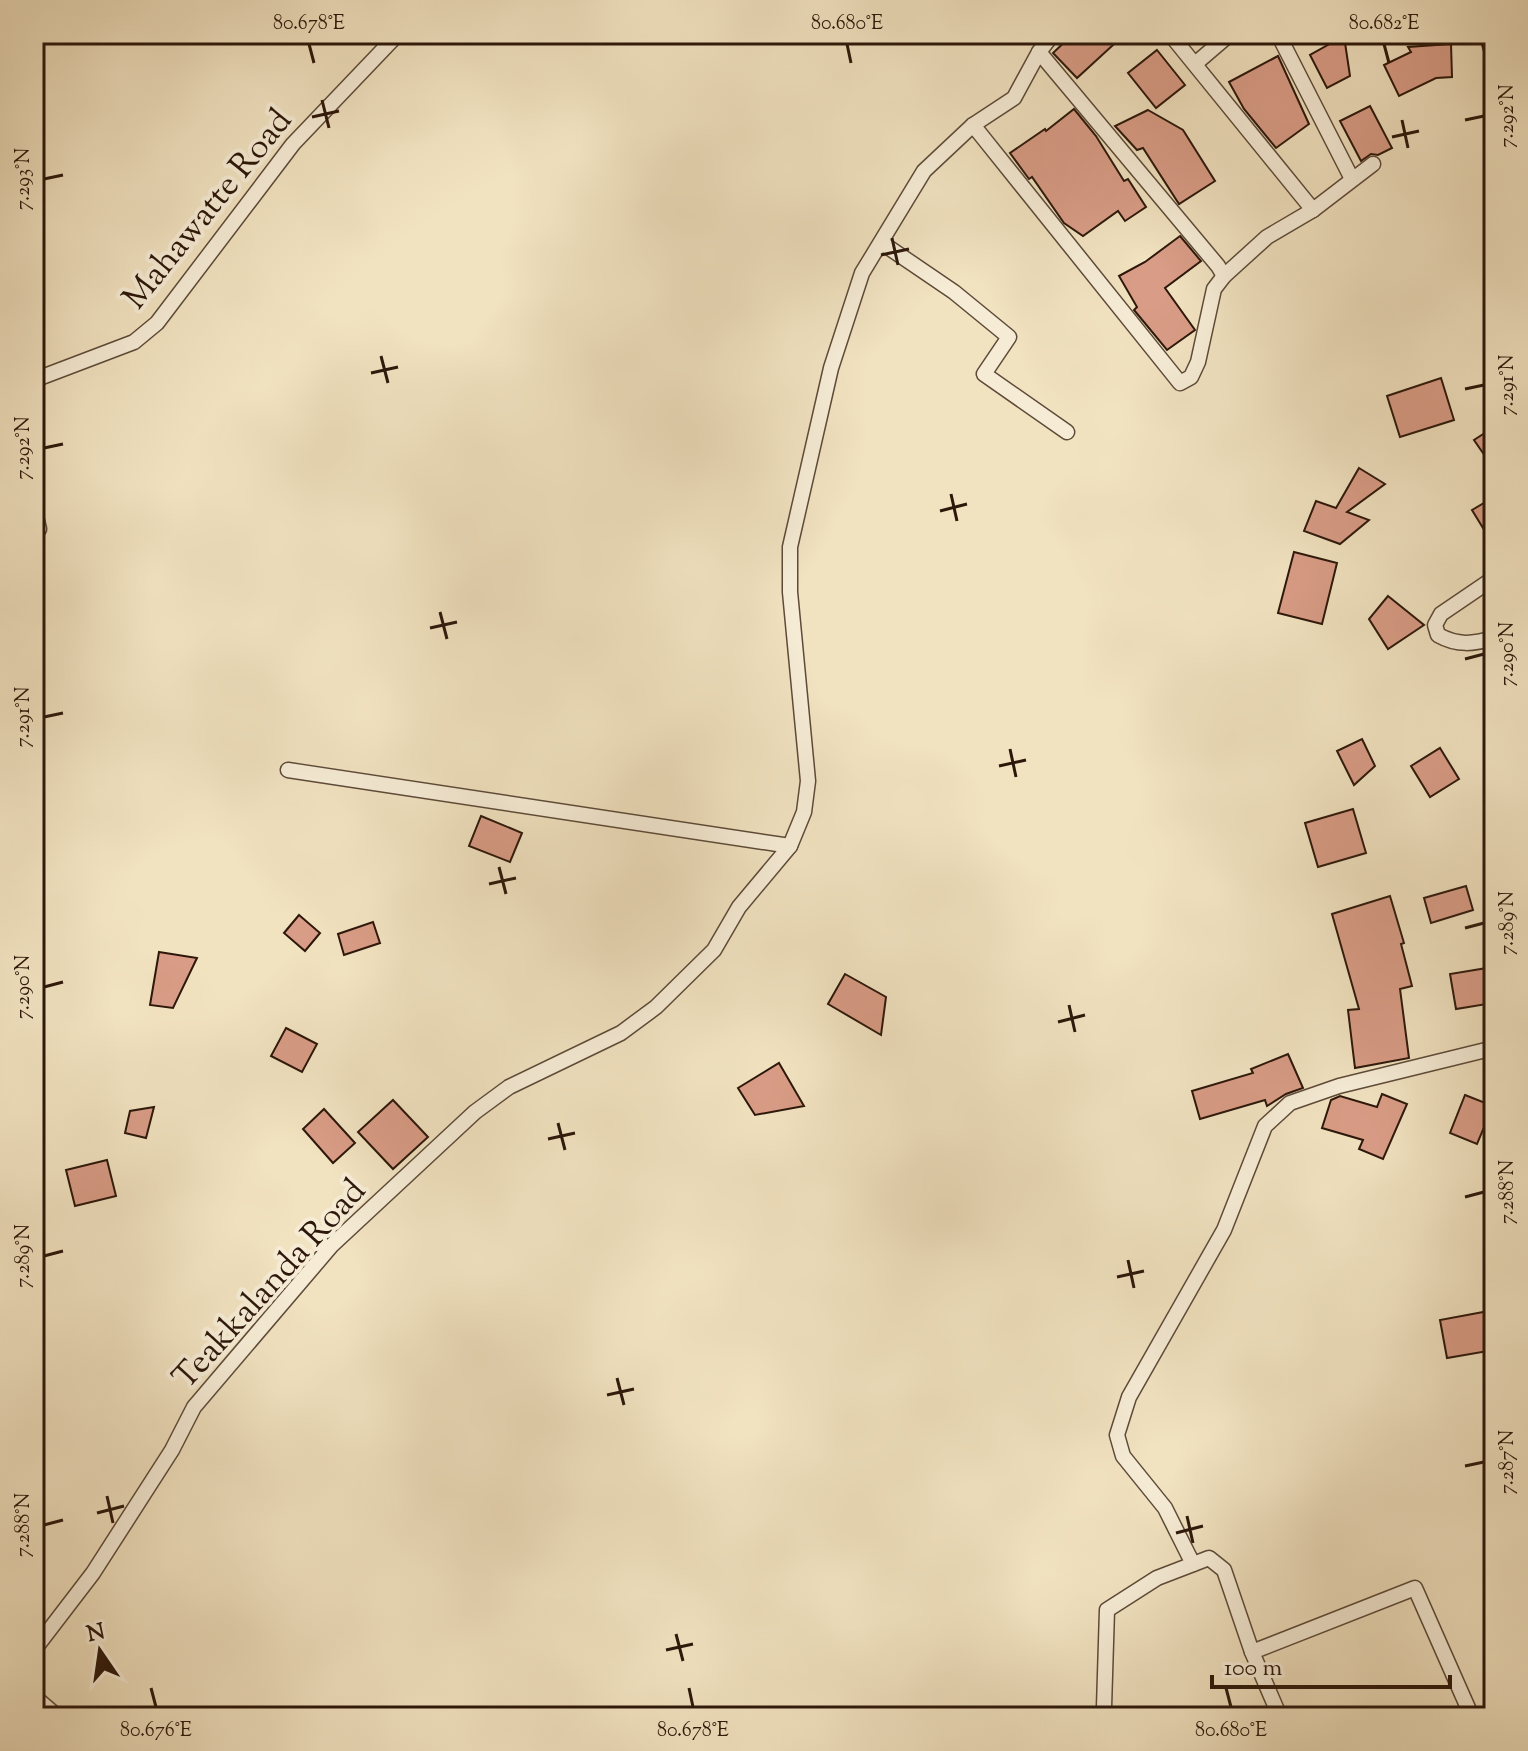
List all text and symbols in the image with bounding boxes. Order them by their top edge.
text: 80.678°E [273,10,345,39]
text: 80.680°E [811,10,883,39]
text: 80.682°E [1349,10,1419,39]
text: 7.292°N [1494,84,1523,148]
street label: Mahawatte Road [112,99,305,321]
text: 7.293°N [10,148,39,210]
text: 7.291°N [1494,354,1523,416]
text: 7.292°N [10,416,39,480]
text: 7.290°N [1494,622,1523,686]
text: 7.291°N [10,686,39,748]
text: 7.289°N [1494,891,1523,955]
text: 7.290°N [10,955,39,1019]
text: 7.288°N [1494,1160,1523,1224]
street label: Teakkalanda Road [163,1169,379,1402]
text: 7.289°N [10,1224,39,1288]
text: 7.287°N [1494,1430,1523,1494]
text: 7.288°N [10,1493,39,1557]
north arrow [60,1611,140,1691]
text: N [84,1617,109,1652]
scale bar [1212,1639,1450,1689]
text: 100 m [1224,1652,1282,1686]
text: 80.676°E [120,1717,192,1746]
text: 80.678°E [657,1717,729,1746]
text: 80.680°E [1195,1717,1267,1746]

